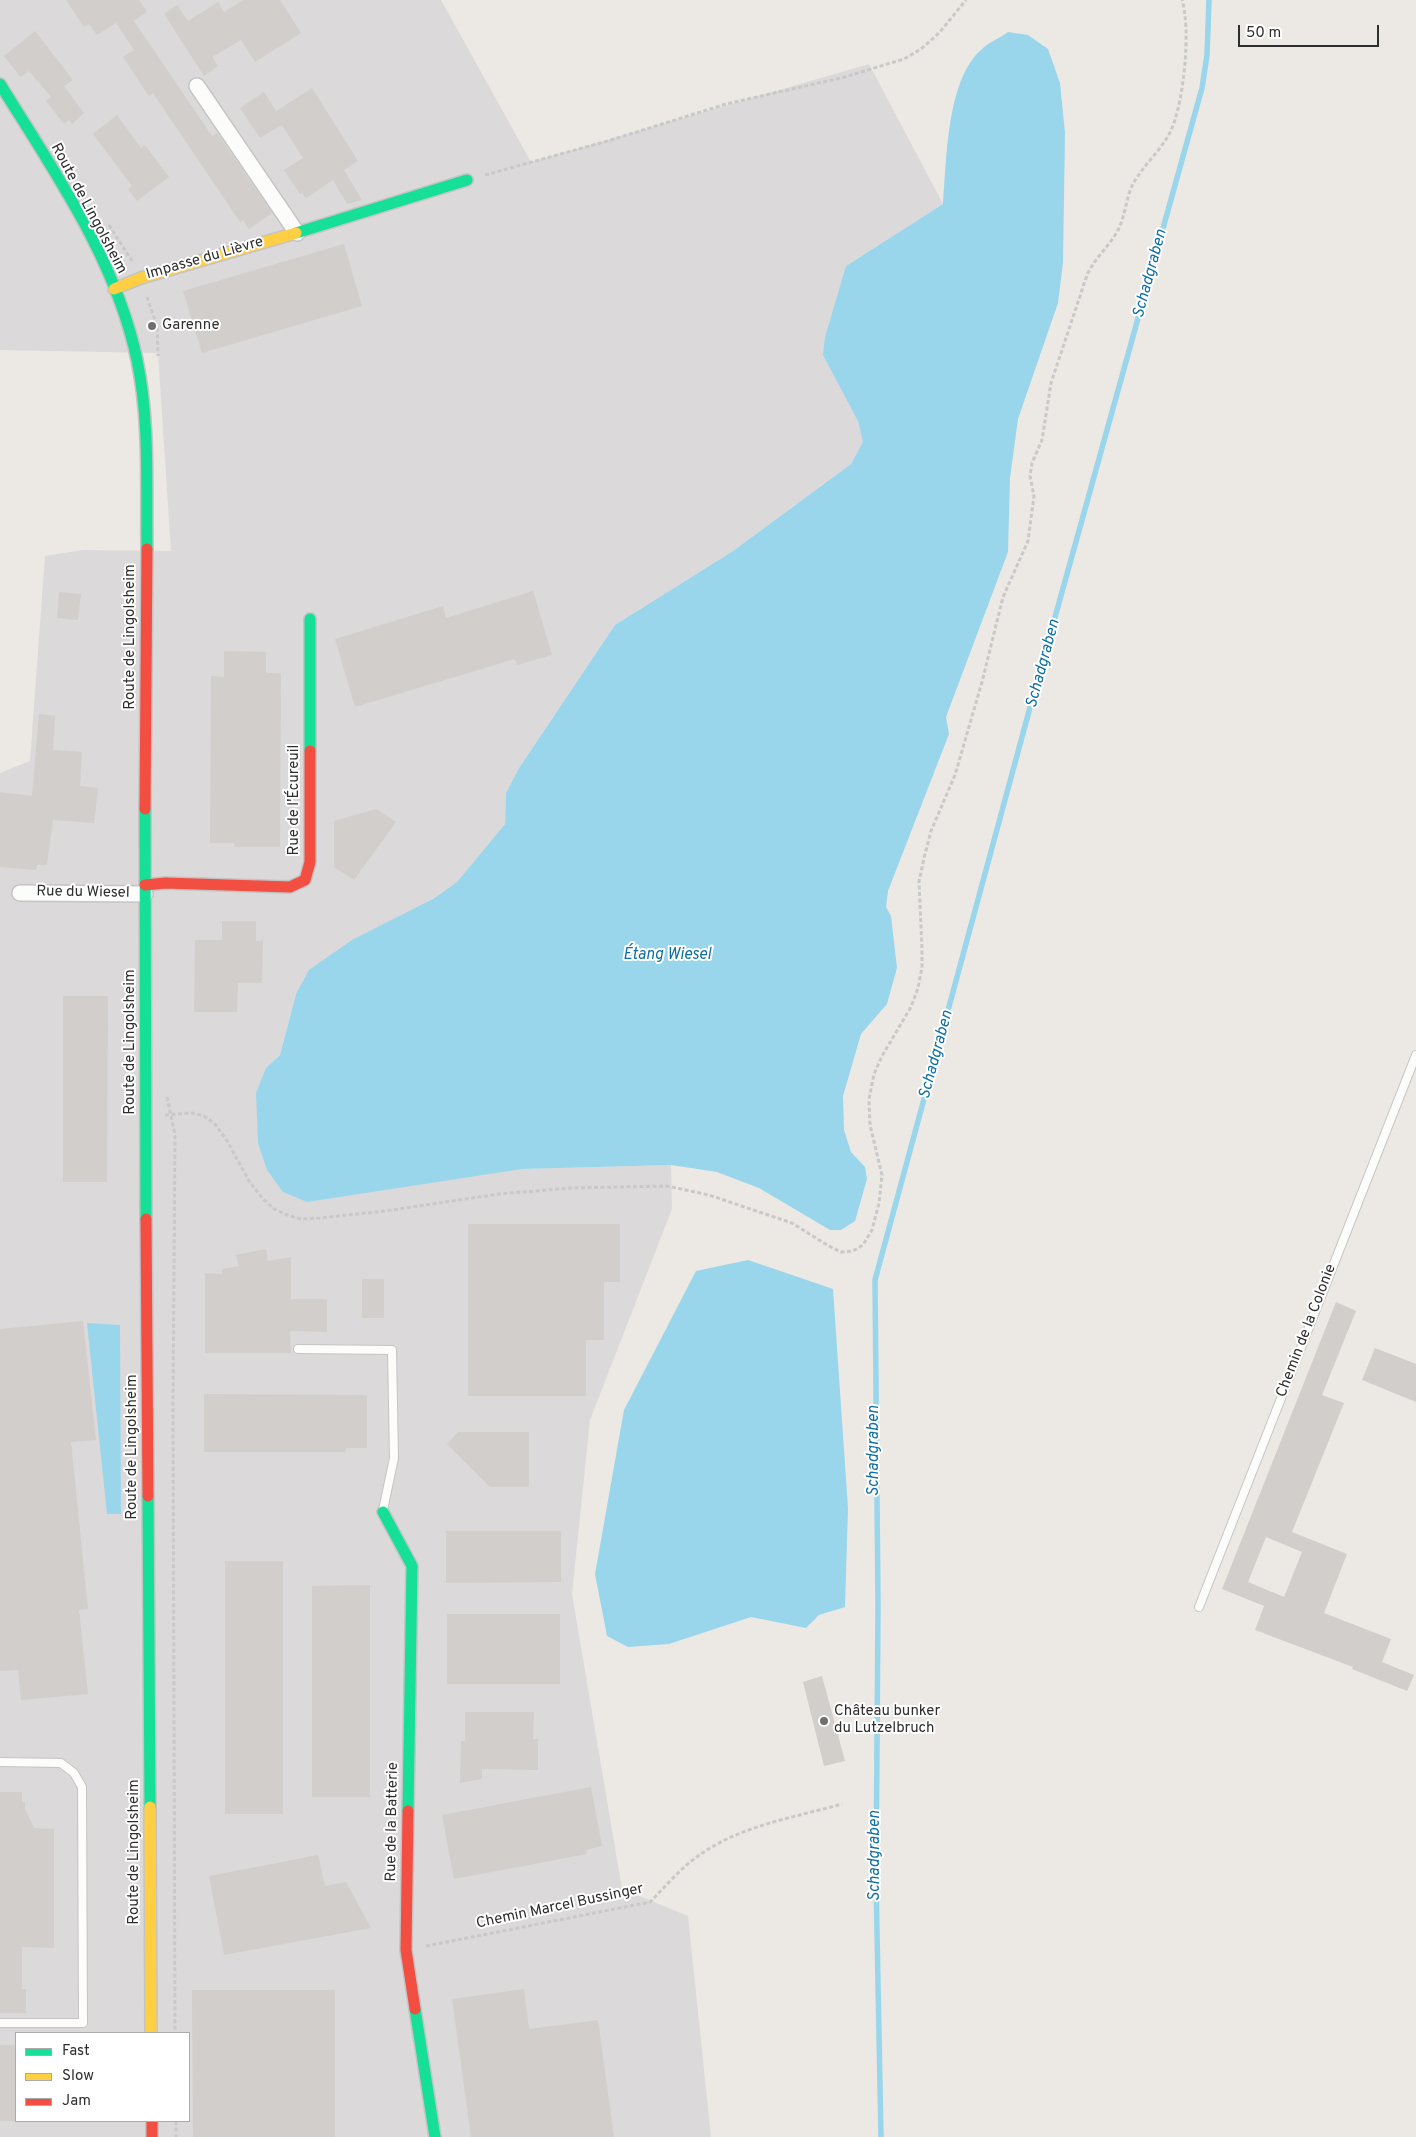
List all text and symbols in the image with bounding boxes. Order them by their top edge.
scale bar [1241,15,1382,47]
text: 50 m [1246,24,1281,43]
street label: Route de Lingolsheim [46,141,130,277]
water label: Schadgraben [1130,228,1172,320]
street label: Impasse du Lièvre [144,234,266,284]
place label: Garenne [162,317,219,335]
marker: Garenne [146,320,158,332]
street label: Route de Lingolsheim [122,564,140,710]
water label: Schadgraben [1023,618,1065,710]
street label: Rue de l'Écureuil [286,745,304,855]
street label: Rue du Wiesel [36,883,130,903]
water label: Étang Wiesel [623,946,711,966]
street label: Route de Lingolsheim [122,969,140,1115]
water label: Schadgraben [916,1009,958,1101]
street label: Chemin de la Colonie [1273,1262,1341,1400]
street label: Route de Lingolsheim [124,1374,142,1520]
water label: Schadgraben [865,1406,885,1496]
place label: Château bunker du Lutzelbruch [834,1703,940,1738]
marker: Château bunker du Lutzelbruch [818,1715,830,1727]
street label: Rue de la Batterie [383,1762,403,1882]
street label: Route de Lingolsheim [126,1779,144,1925]
water label: Schadgraben [866,1811,886,1901]
street label: Chemin Marcel Bussinger [475,1880,645,1934]
legend [15,2032,190,2122]
text: Fast [62,2042,90,2061]
text: Slow [62,2067,94,2086]
text: Jam [62,2092,91,2111]

